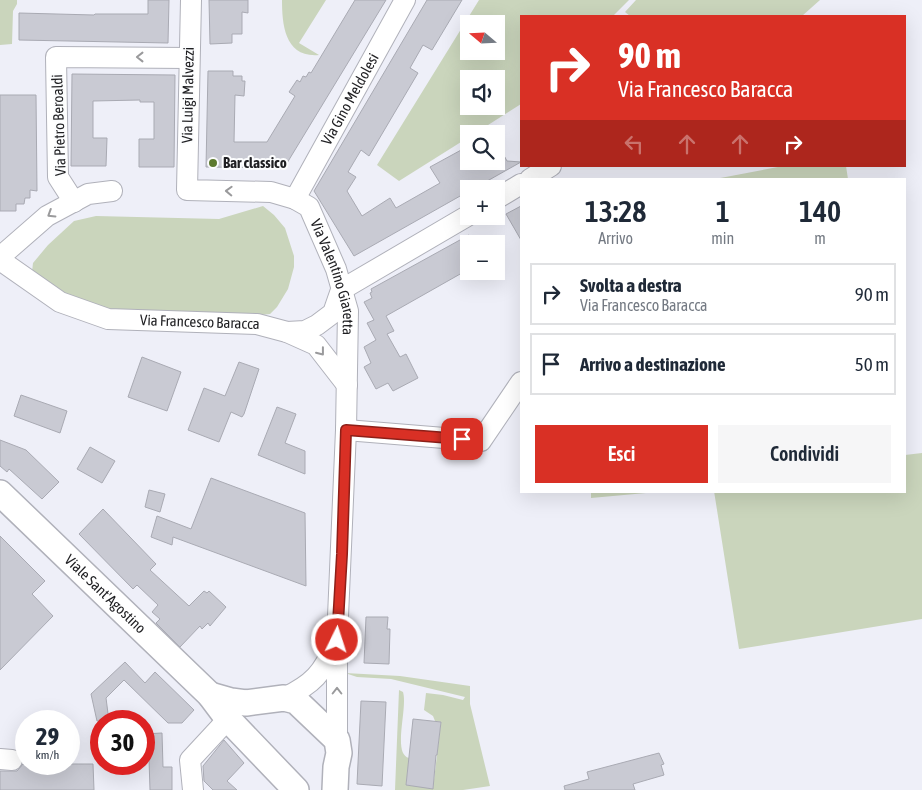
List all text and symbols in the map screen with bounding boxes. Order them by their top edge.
north arrow [460,15,505,60]
map controls [460,15,505,280]
icon: right [535,35,600,100]
text: 90 m [618,35,681,75]
street label: Via Luigi Malvezzi [178,47,197,143]
street label: Via Gino Meldolesi [318,50,382,148]
one-way arrow [136,52,144,62]
button: sound [460,70,505,115]
street label: Via Pietro Beroaldi [48,74,69,176]
text: Via Francesco Baracca [618,76,793,102]
button: search [460,125,505,170]
icon: left [620,130,648,158]
icon: ahead [673,130,701,158]
icon: ahead [726,130,754,158]
icon: right [779,130,807,158]
place label: Bar classico [223,154,287,171]
marker: Bar classico [207,157,219,169]
button: + [460,180,505,225]
one-way arrow [225,185,233,196]
text: 13:28 [585,194,646,228]
text: 1 [716,194,730,228]
text: 140 [799,194,841,228]
one-way arrow [48,208,57,218]
street label: Via Valentino Giaretta [307,216,357,335]
text: Arrivo [598,229,633,247]
text: min [711,229,734,247]
text: m [814,229,826,247]
button: − [460,235,505,280]
text: Svolta a destra [580,274,682,296]
icon: right [537,280,565,308]
text: 90 m [855,283,889,305]
text: Via Francesco Baracca [580,296,708,314]
street label: Via Francesco Baracca [140,311,260,332]
one-way arrow [316,347,325,356]
icon: arrive [537,350,565,378]
text: Arrivo a destinazione [580,353,726,375]
text: 50 m [855,353,889,375]
pin [441,418,483,460]
icon: arrive [448,425,476,453]
button: Esci [535,425,708,483]
button: Condividi [718,425,891,483]
street label: Viale Sant'Agostino [62,551,150,637]
position arrow [310,613,362,665]
one-way arrow [332,687,342,695]
speed limit sign: 30 [90,710,155,775]
text: 29 [36,722,59,750]
text: km/h [36,748,59,762]

